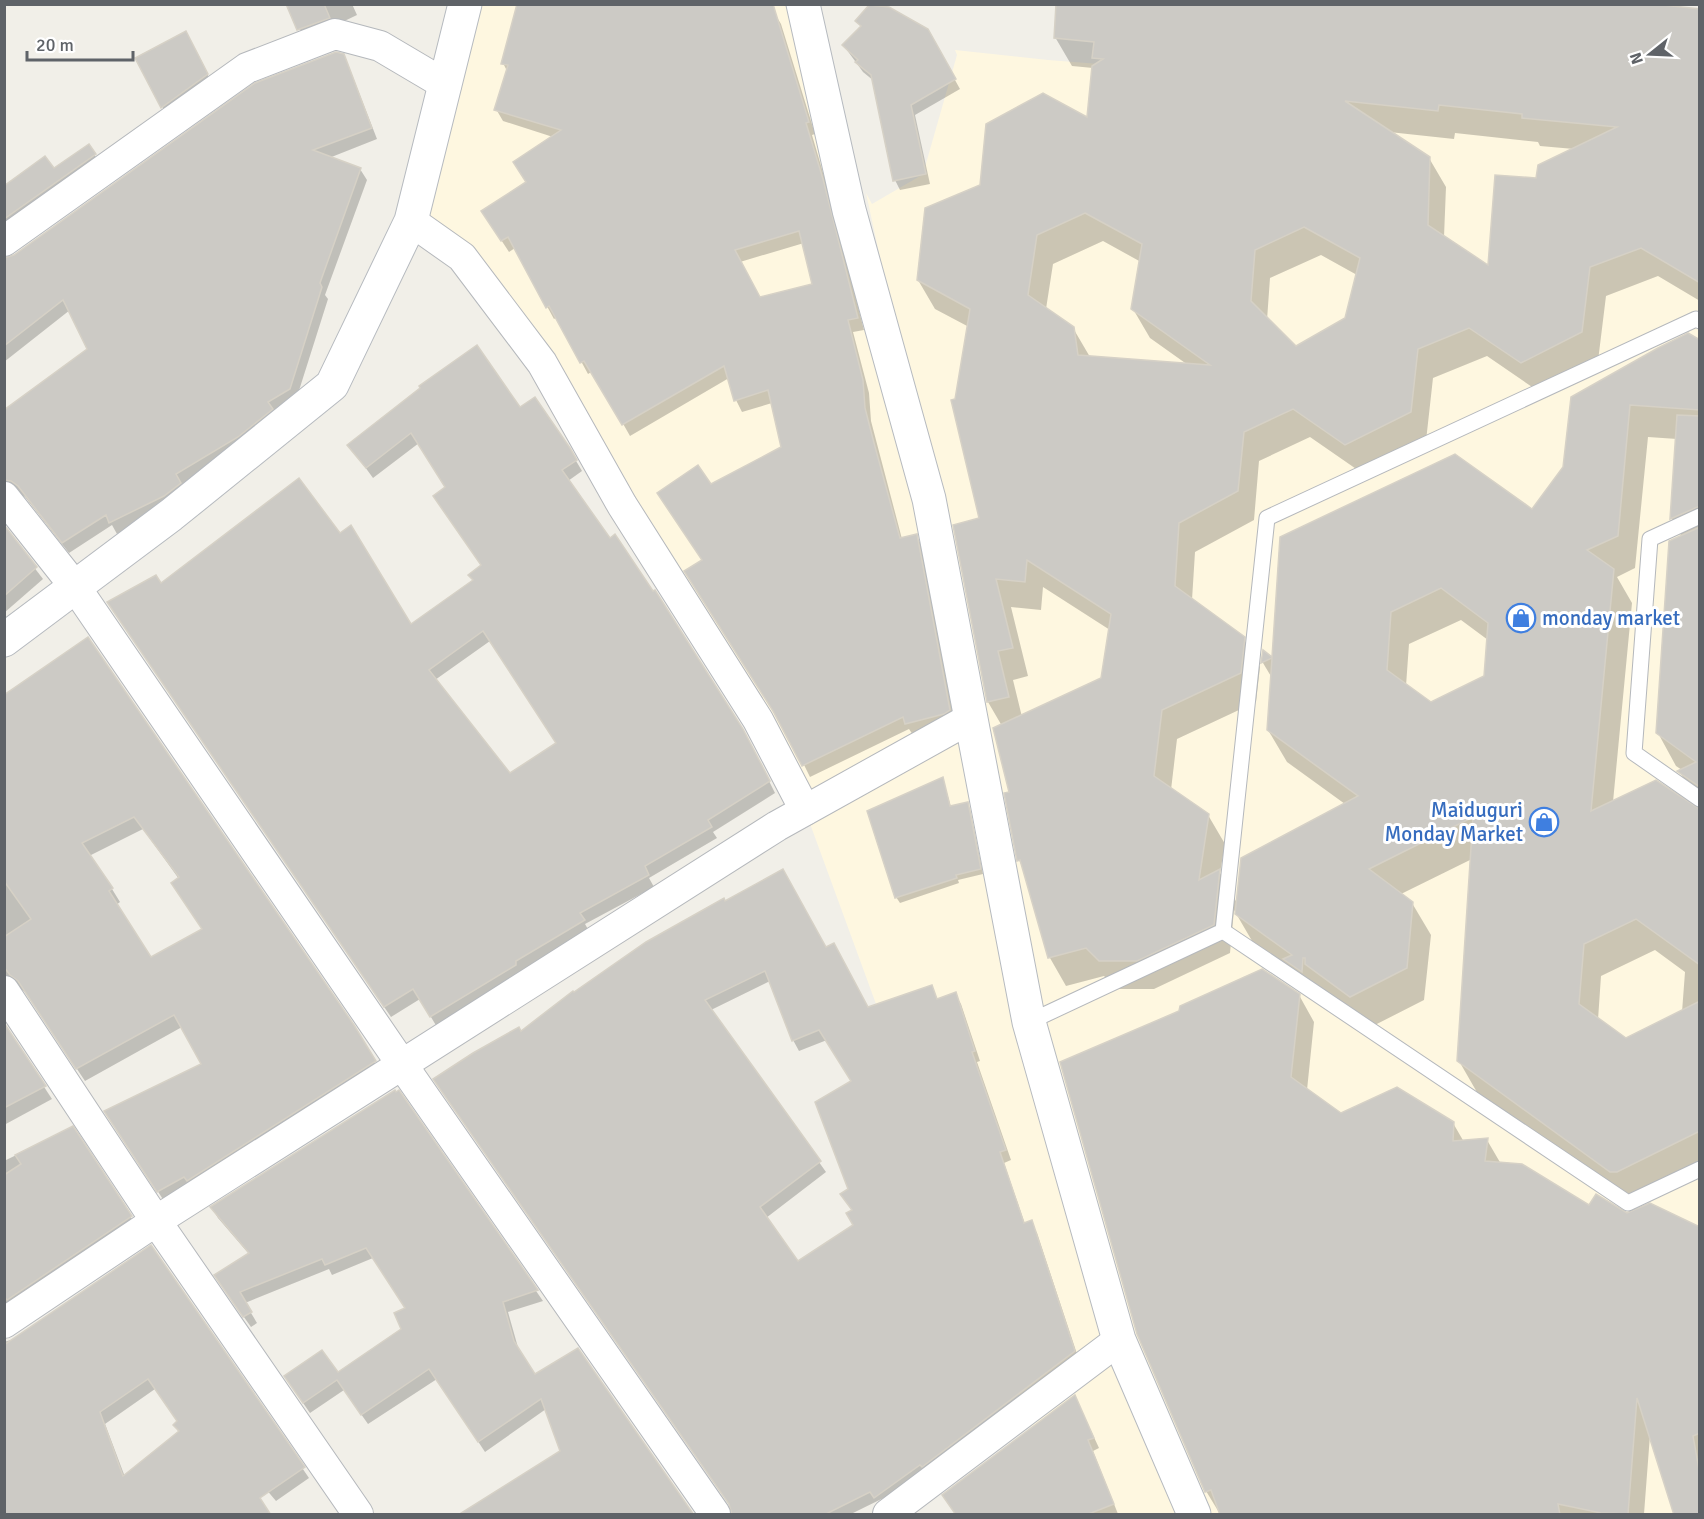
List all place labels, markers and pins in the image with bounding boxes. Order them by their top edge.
shop icon: monday market [1505,602,1537,634]
place label: monday market [1542,605,1680,631]
place label: Maiduguri Monday Market [1384,797,1523,847]
shop icon: Maiduguri Monday Market [1528,806,1560,838]

